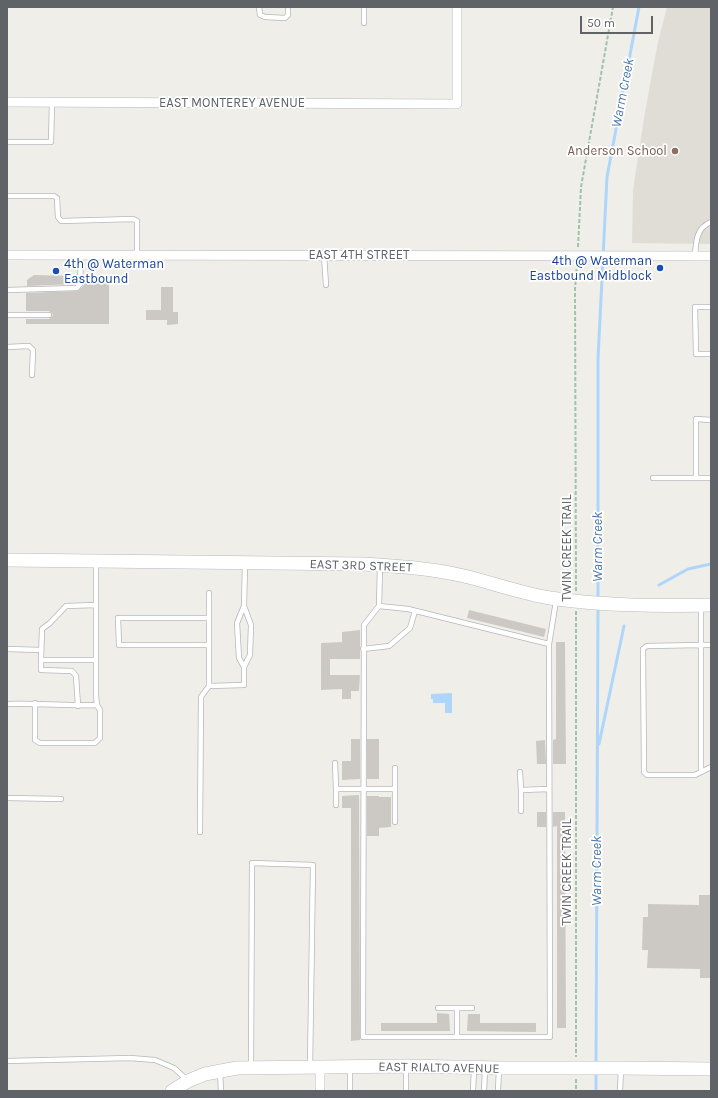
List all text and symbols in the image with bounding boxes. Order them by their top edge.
scale bar [582,8,655,34]
text: 50 m [587,16,615,30]
water label: Warm Creek [608,57,638,129]
street label: EAST MONTEREY AVENUE [159,95,305,111]
place label: Anderson School [567,143,667,159]
marker: Anderson School [670,146,680,156]
street label: EAST 4TH STREET [308,247,410,263]
place label: 4th @ Waterman Eastbound Midblock [529,253,652,284]
place label: 4th @ Waterman Eastbound [64,256,164,287]
marker: 4th @ Waterman Eastbound Midblock [655,263,665,273]
marker: 4th @ Waterman Eastbound [51,266,61,276]
street label: TWIN CREEK TRAIL [559,495,575,601]
water label: Warm Creek [590,512,606,582]
street label: EAST 3RD STREET [309,556,413,576]
street label: TWIN CREEK TRAIL [559,819,575,925]
water label: Warm Creek [589,836,605,906]
street label: EAST RIALTO AVENUE [378,1059,500,1077]

